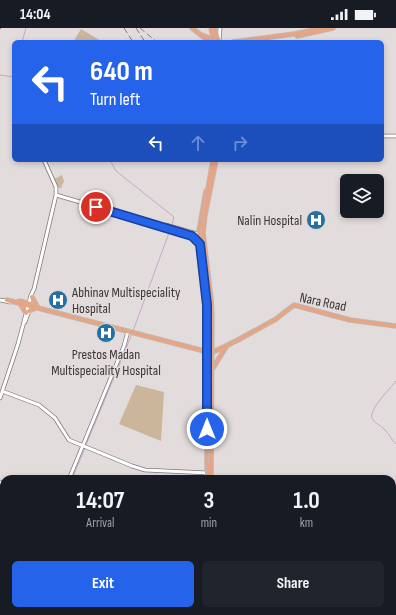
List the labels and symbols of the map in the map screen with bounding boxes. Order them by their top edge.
pin [79,190,113,224]
hospital icon: Nalin Hospital [305,209,327,231]
place label: Nalin Hospital [237,212,302,229]
place label: Abhinav Multispeciality Hospital [71,284,181,317]
hospital icon: Abhinav Multispeciality Hospital [47,289,69,311]
street label: Nara Road [298,289,348,315]
hospital icon: Prestos Madan Multispeciality Hospital [95,322,117,344]
place label: Prestos Madan Multispeciality Hospital [51,346,161,379]
position arrow [186,408,228,450]

